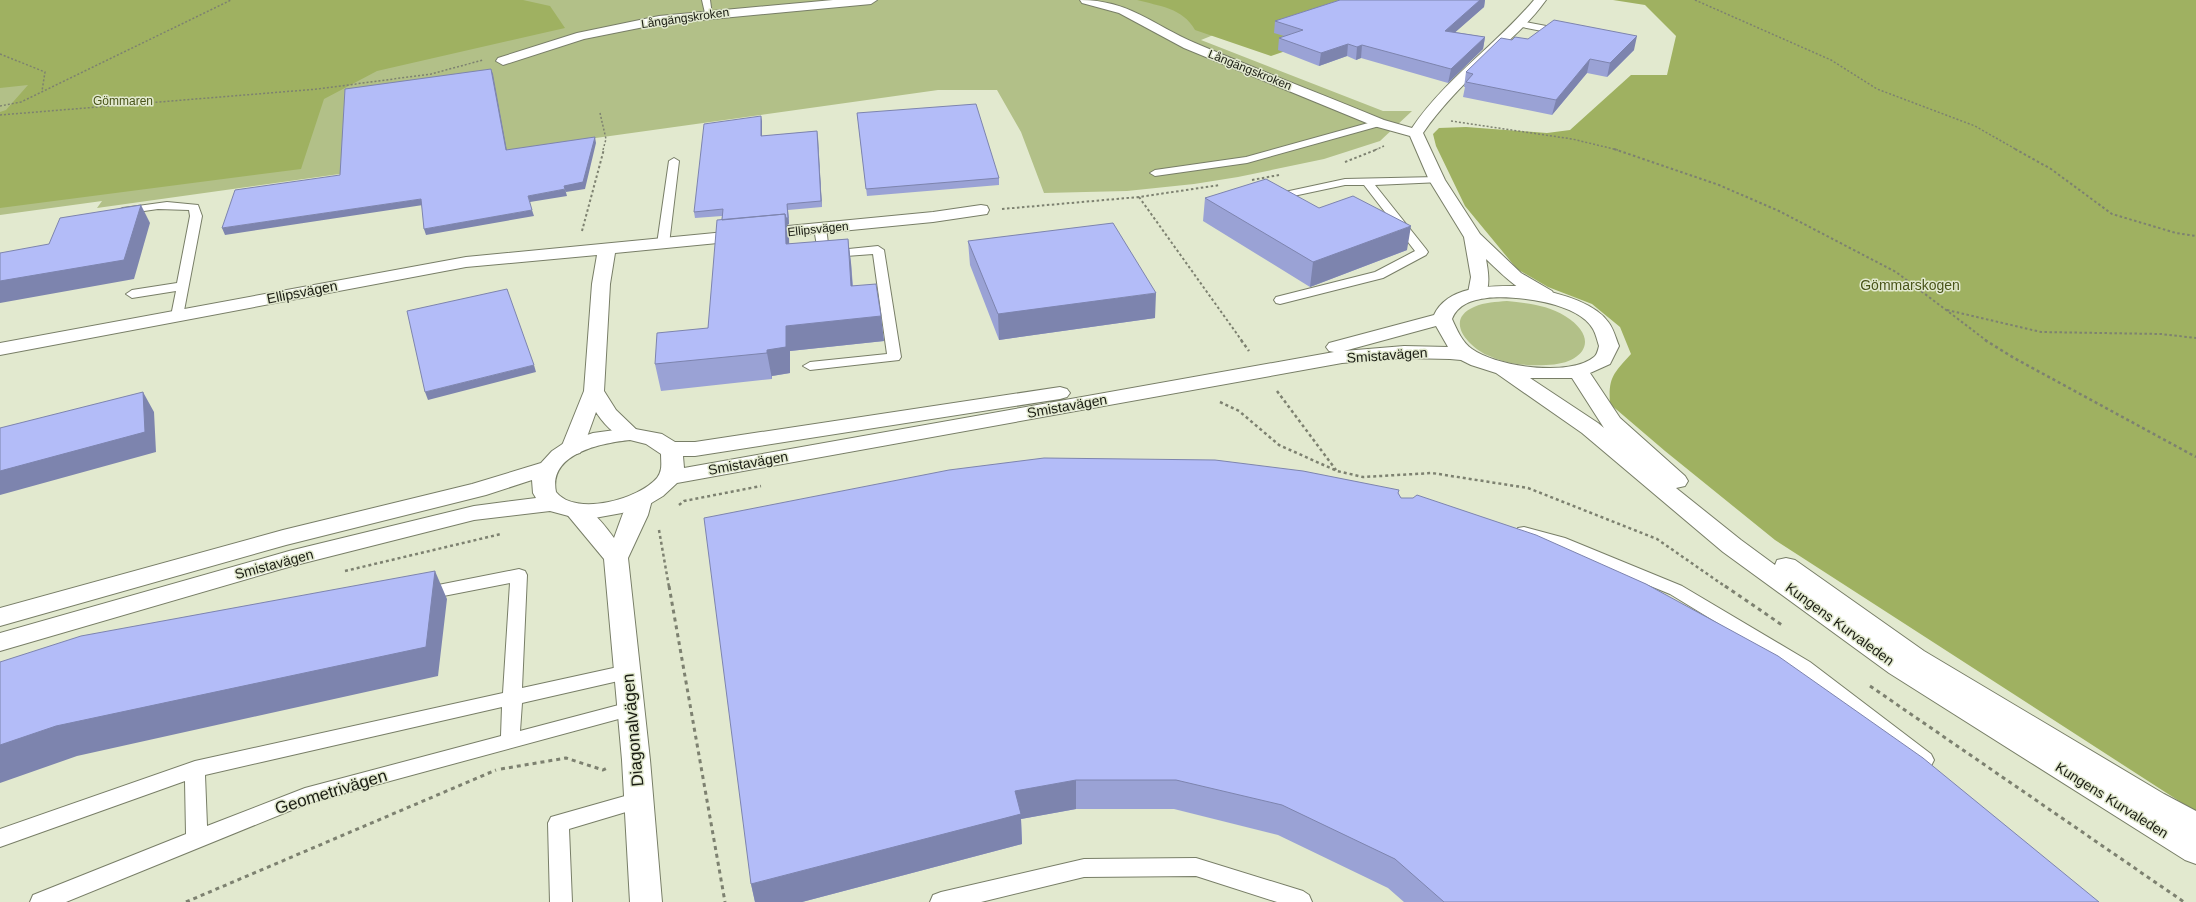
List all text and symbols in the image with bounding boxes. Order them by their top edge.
street label: Långängskroken [640,5,730,31]
street label: Långängskroken [1206,47,1294,93]
park label: Gömmaren [93,94,153,108]
street label: Ellipsvägen [787,219,849,239]
street label: Ellipsvägen [265,277,339,307]
park label: Gömmarskogen [1860,277,1960,293]
street label: Smistavägen [1346,344,1428,366]
street label: Smistavägen [1026,391,1108,421]
street label: Smistavägen [707,448,789,478]
street label: Smistavägen [233,546,315,582]
street label: Kungens Kurvaleden [1783,579,1897,669]
street label: Diagonalvägen [619,673,647,787]
street label: Kungens Kurvaleden [2053,759,2171,841]
street label: Geometrivägen [273,766,389,818]

